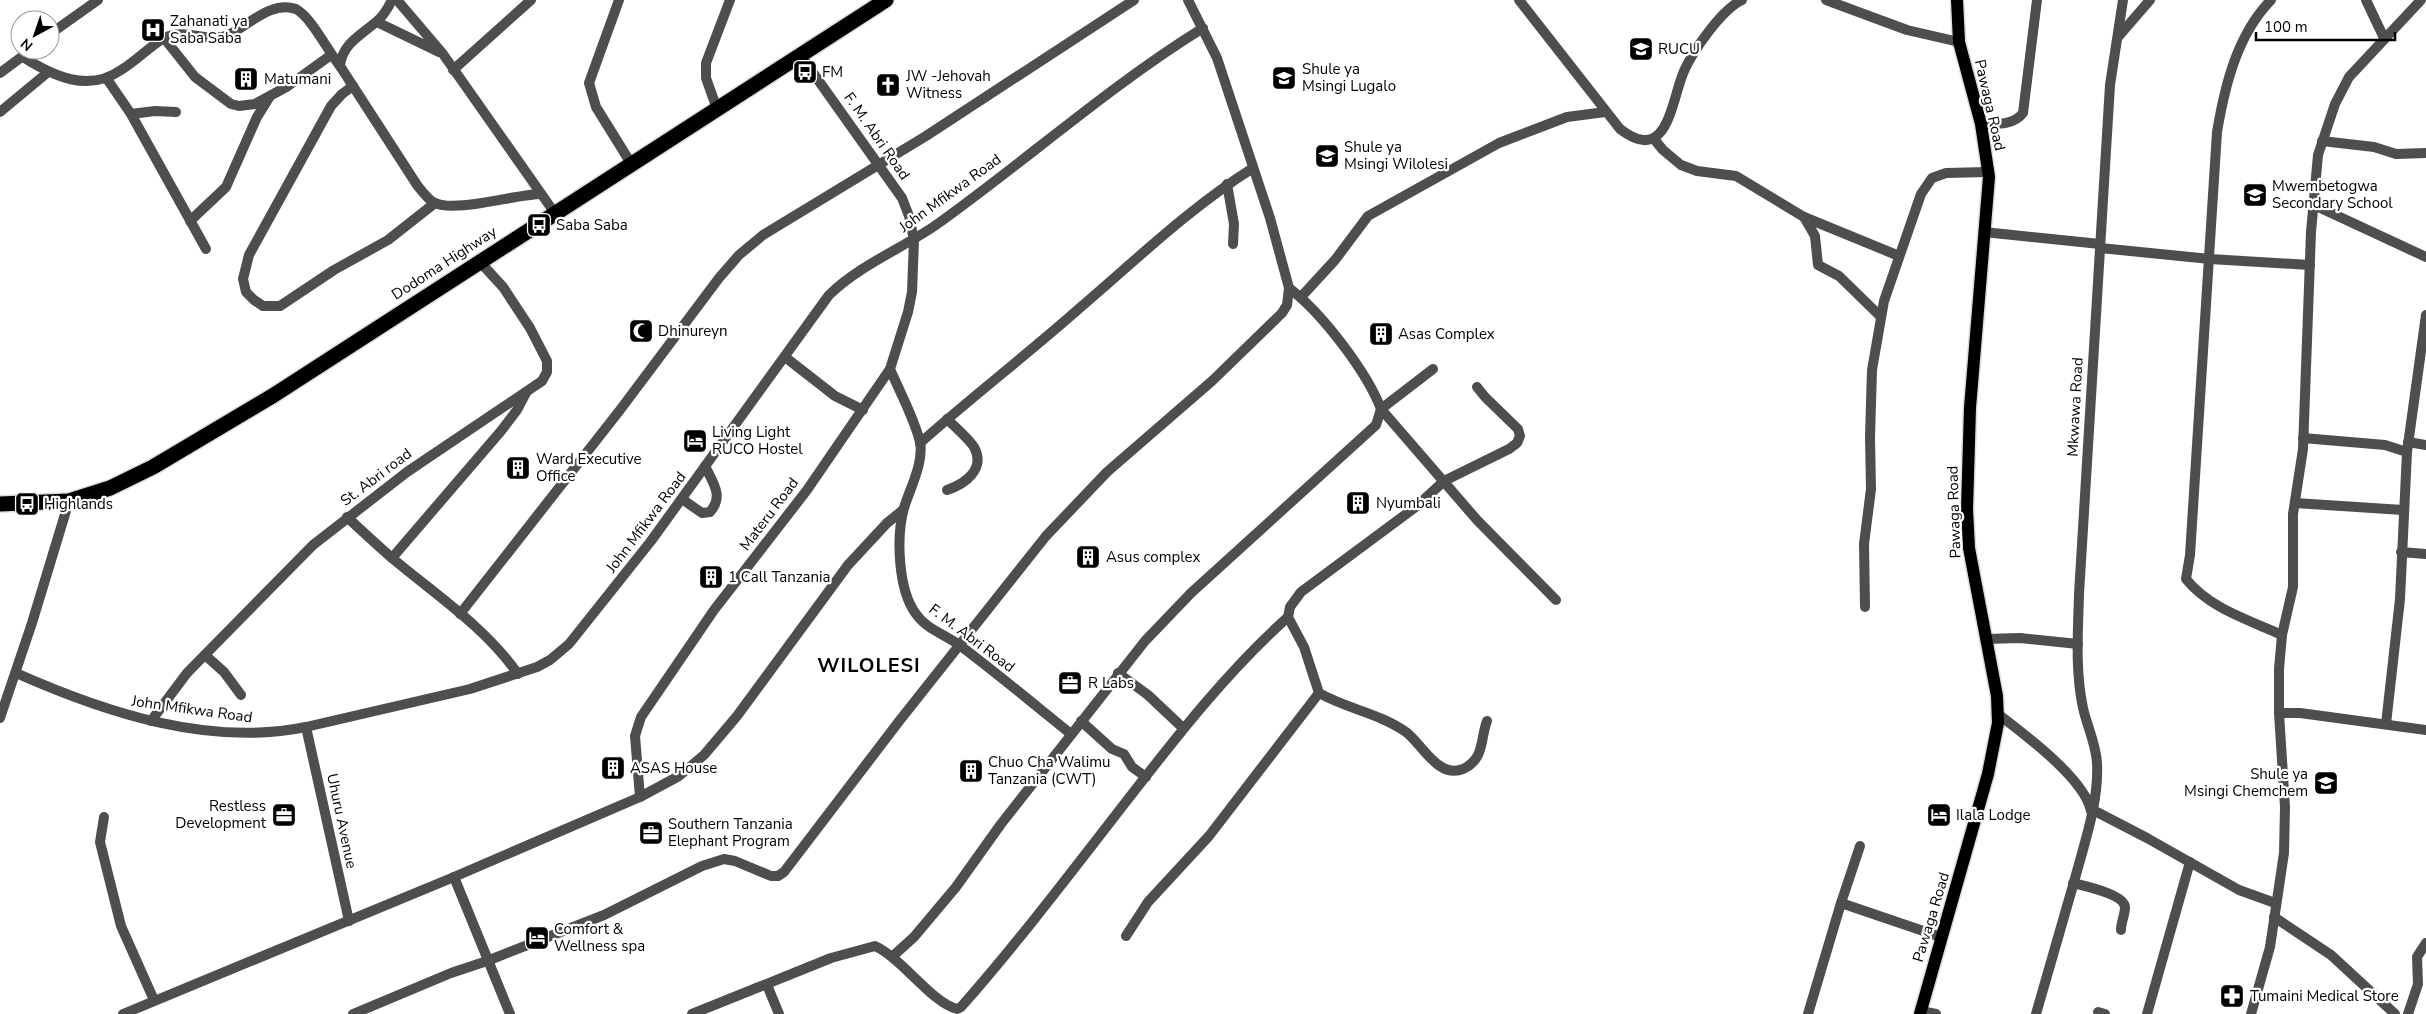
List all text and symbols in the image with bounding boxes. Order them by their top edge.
north arrow [10,10,60,60]
scale bar [2256,10,2395,42]
place label: Zahanati ya Saba Saba [170,11,248,48]
hospital icon: Zahanati ya Saba Saba [140,17,166,43]
text: 100 m [2264,17,2308,37]
text: N [17,34,37,55]
school or university icon: RUCU [1628,36,1654,62]
place label: RUCU [1658,39,1700,59]
street label: Pawaga Road [1970,57,2010,153]
bus stop icon: FM [792,59,818,85]
place label: Shule ya Msingi Lugalo [1302,59,1396,96]
place label: FM [822,62,843,82]
school or university icon: Shule ya Msingi Lugalo [1271,65,1297,91]
building icon: Matumani [233,66,259,92]
place label: JW -Jehovah Witness [905,66,991,103]
place label: Matumani [264,69,331,89]
church icon: JW -Jehovah Witness [875,72,901,98]
street label: F. M. Abri Road [839,88,915,184]
place label: Shule ya Msingi Wilolesi [1344,137,1448,174]
school or university icon: Shule ya Msingi Wilolesi [1314,143,1340,169]
street label: John Mfikwa Road [894,149,1005,237]
place label: Mwembetogwa Secondary School [2272,176,2393,213]
school or university icon: Mwembetogwa Secondary School [2242,182,2268,208]
bus stop icon: Saba Saba [526,212,552,238]
place label: Saba Saba [556,215,628,235]
street label: Dodoma Highway [388,221,501,304]
mosque icon: Dhinureyn [628,318,654,344]
place label: Dhinureyn [658,321,727,341]
building icon: Asas Complex [1368,321,1394,347]
place label: Asas Complex [1398,324,1495,344]
street label: Mkwawa Road [2062,357,2088,457]
place label: Living Light RUCO Hostel [712,422,803,459]
hotel icon: Living Light RUCO Hostel [682,428,708,454]
street label: St. Abri road [336,444,416,510]
place label: Ward Executive Office [536,449,642,486]
building icon: Ward Executive Office [505,455,531,481]
street label: Pawaga Road [1942,465,1966,559]
street label: John Mfikwa Road [601,467,691,577]
street label: Materu Road [735,473,803,555]
building icon: Nyumbali [1345,490,1371,516]
bus stop icon: Highlands [14,491,40,517]
place label: Nyumbali [1376,493,1441,513]
place label: Highlands [44,494,113,514]
building icon: Asus complex [1075,544,1101,570]
place label: Asus complex [1106,547,1201,567]
building icon: 1 Call Tanzania [698,564,724,590]
place label: 1 Call Tanzania [728,567,831,587]
street label: F. M. Abri Road [925,599,1019,677]
district label: WILOLESI [817,652,921,679]
office icon: R Labs [1057,670,1083,696]
place label: R Labs [1088,673,1134,693]
street label: John Mfikwa Road [129,690,254,727]
place label: Chuo Cha Walimu Tanzania (CWT) [988,752,1110,789]
building icon: ASAS House [600,755,626,781]
place label: ASAS House [630,758,717,778]
building icon: Chuo Cha Walimu Tanzania (CWT) [958,758,984,784]
place label: Shule ya Msingi Chemchem [2184,764,2308,801]
school or university icon: Shule ya Msingi Chemchem [2313,770,2339,796]
street label: Uhuru Avenue [322,772,362,870]
place label: Restless Development [175,796,267,833]
office icon: Restless Development [271,802,297,828]
hotel icon: Ilala Lodge [1926,802,1952,828]
place label: Ilala Lodge [1956,805,2030,825]
place label: Southern Tanzania Elephant Program [668,814,793,851]
office icon: Southern Tanzania Elephant Program [638,820,664,846]
street label: Pawaga Road [1908,870,1954,964]
place label: Comfort & Wellness spa [554,919,645,956]
hotel icon: Comfort & Wellness spa [524,925,550,951]
pharmacy icon: Tumaini Medical Store [2219,983,2245,1009]
place label: Tumaini Medical Store [2250,986,2399,1006]

